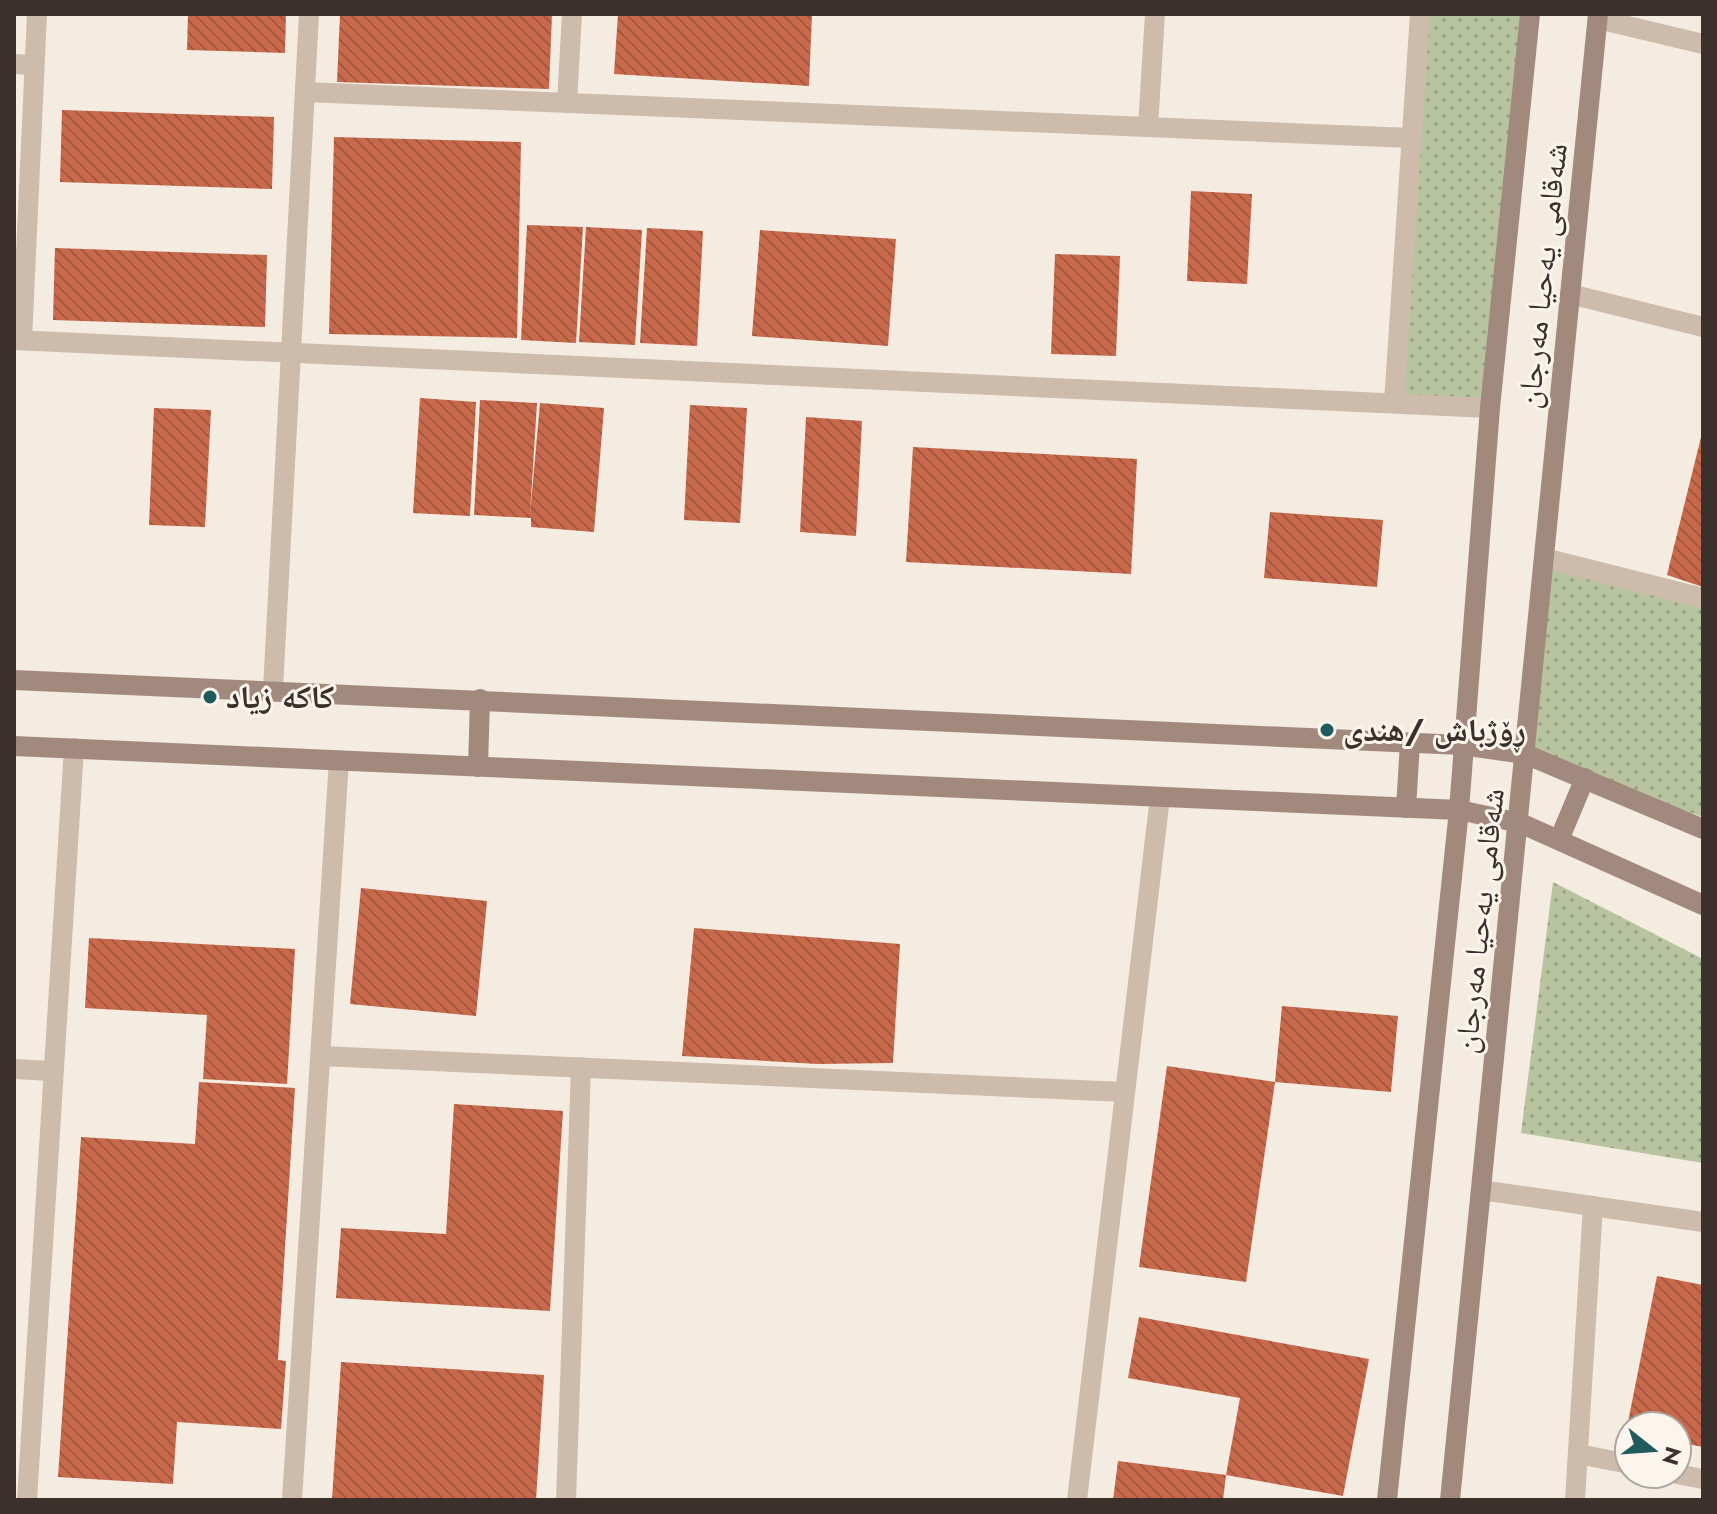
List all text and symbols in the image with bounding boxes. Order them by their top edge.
street label: شەقامی یەحیا مەرجان [1505,141,1579,411]
place label: کاکە زیاد [226,674,334,720]
marker: کاکە زیاد [201,688,219,706]
place label: ڕۆژباش /ھندی [1343,707,1526,753]
marker: ڕۆژباش /ھندی [1318,721,1336,739]
street label: شەقامی یەحیا مەرجان [1442,786,1516,1056]
north arrow [1613,1410,1693,1490]
text: N [1654,1443,1690,1469]

